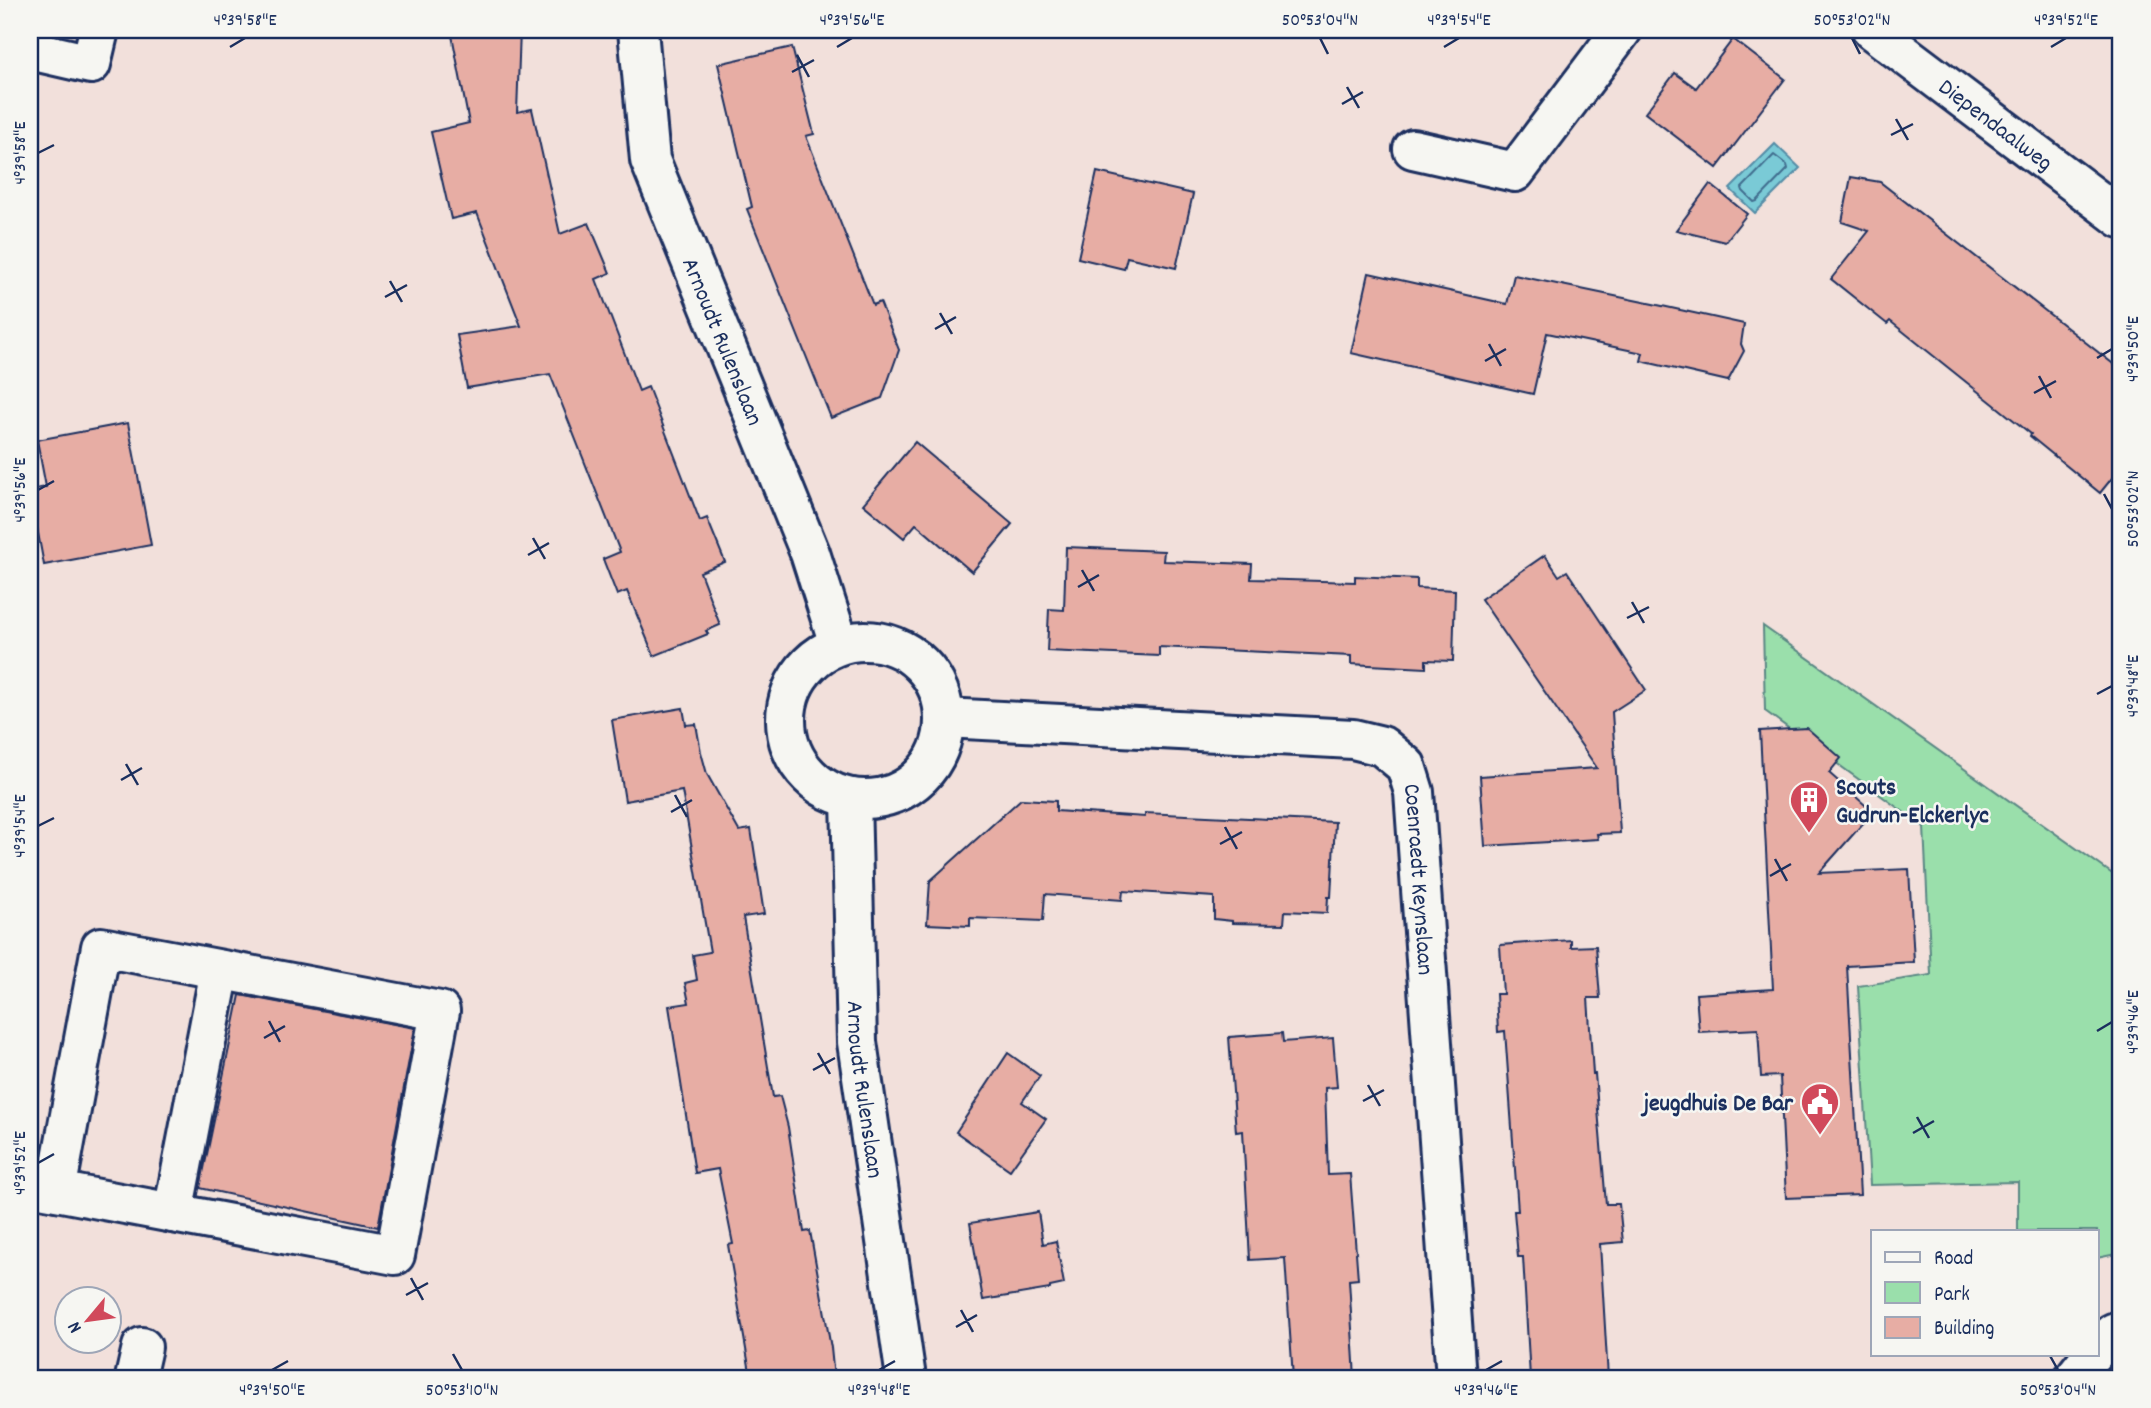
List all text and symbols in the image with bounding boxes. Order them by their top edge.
text: 4°39'58"E [213,9,277,34]
text: 4°39'56"E [820,9,884,34]
text: 50°53'04"N [1282,9,1358,34]
text: 4°39'54"E [1427,9,1491,34]
text: 50°53'02"N [1814,9,1890,34]
text: 4°39'52"E [2034,9,2098,34]
street label: Diependaalweg [1930,72,2059,181]
text: 4°39'58"E [9,121,34,185]
street label: Arnoudt Rulenslaan [671,253,770,431]
text: 4°39'50"E [2122,316,2147,382]
text: 4°39'56"E [9,458,34,522]
text: 50°53'02"N [2122,471,2147,547]
text: 4°39'48"E [2122,655,2147,717]
place label: Scouts Gudrun-Elckerlyc [1836,772,1989,834]
street label: Coenraedt Keynslaan [1392,779,1441,976]
building icon: Scouts Gudrun-Elckerlyc [1788,779,1830,834]
text: 4°39'54"E [9,794,34,858]
text: 4°39'46"E [2122,990,2147,1054]
street label: Arnoudt Rulenslaan [836,1000,891,1181]
public building icon: jeugdhuis De Bar [1799,1081,1841,1136]
place label: jeugdhuis De Bar [1640,1088,1794,1122]
text: 4°39'52"E [9,1131,34,1195]
legend [1871,1230,2098,1356]
text: Road [1934,1245,1973,1275]
text: Park [1934,1281,1970,1311]
north arrow [52,1286,122,1356]
text: Building [1934,1315,1994,1345]
text: N [62,1316,90,1337]
text: 4°39'50"E [239,1379,305,1404]
text: 50°53'10"N [426,1379,498,1404]
text: 4°39'48"E [848,1379,910,1404]
text: 4°39'46"E [1454,1379,1518,1404]
text: 50°53'04"N [2020,1379,2096,1404]

